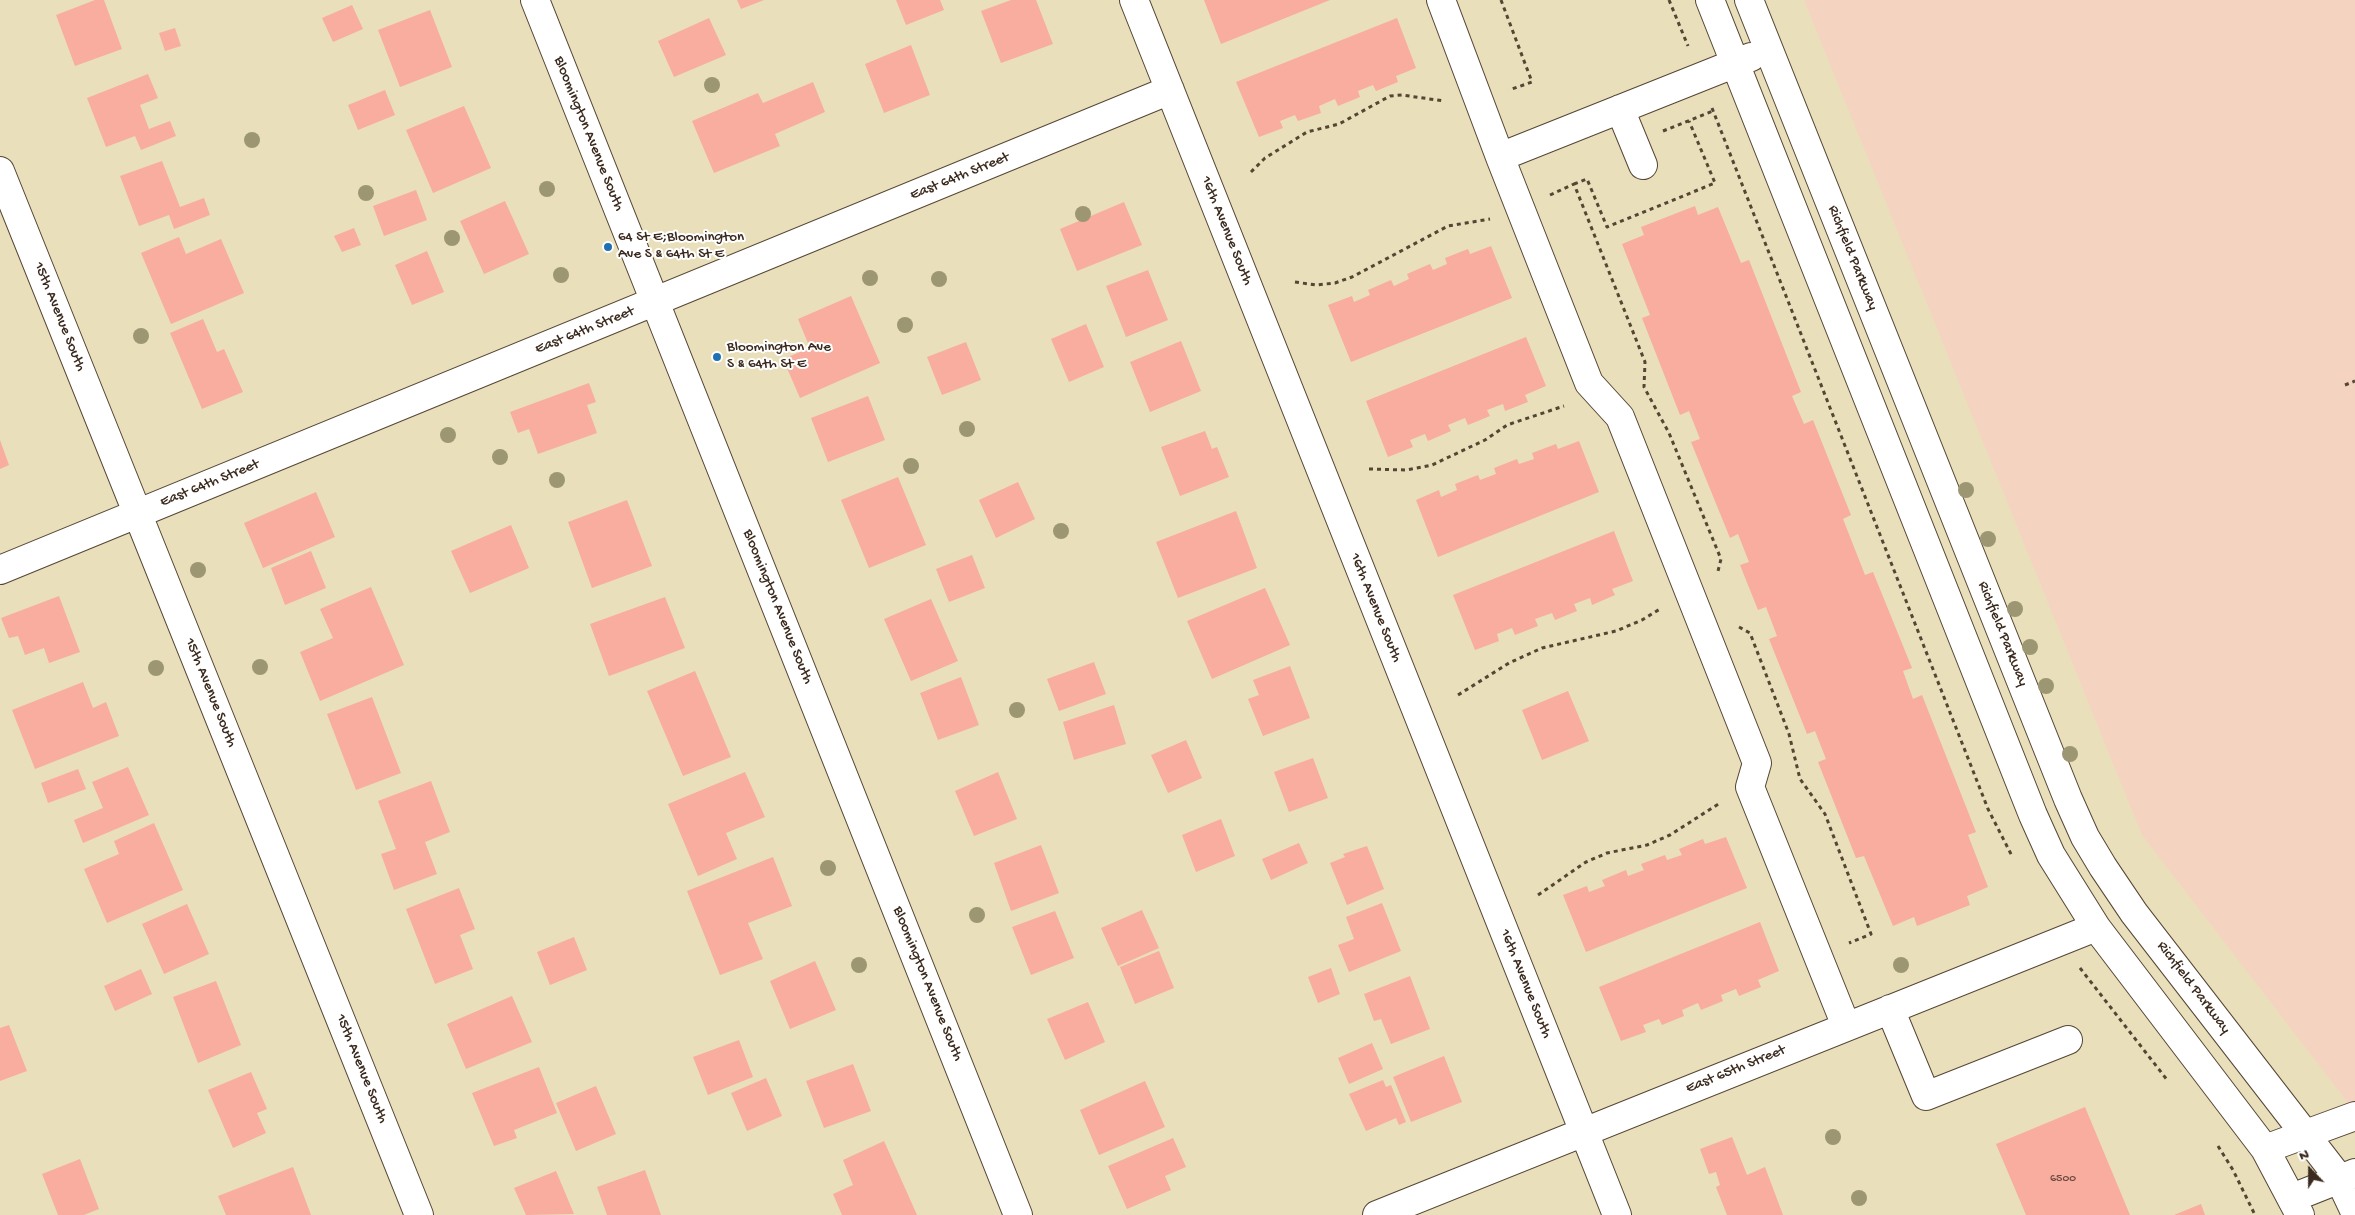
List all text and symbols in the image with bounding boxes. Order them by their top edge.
street label: Bloomington Avenue South [549,54,627,214]
street label: East 64th Street [908,149,1012,205]
street label: 16th Avenue South [1196,174,1256,288]
street label: Richfield Parkway [1823,203,1881,313]
place label: 64 St E;Bloomington Ave S & 64th St E [618,229,744,264]
marker: 64 St E;Bloomington Ave S & 64th St E [602,241,614,253]
street label: 15th Avenue South [29,260,89,374]
street label: East 64th Street [533,303,637,359]
place label: Bloomington Ave S & 64th St E [727,339,831,374]
marker: Bloomington Ave S & 64th St E [711,351,723,363]
street label: East 64th Street [158,456,262,512]
street label: Bloomington Avenue South [738,527,816,687]
street label: 16th Avenue South [1345,551,1405,665]
street label: Richfield Parkway [1973,579,2031,689]
street label: 15th Avenue South [180,636,240,750]
street label: Bloomington Avenue South [888,904,966,1064]
street label: 16th Avenue South [1495,927,1555,1041]
street label: Richfield Parkway [2152,938,2234,1038]
street label: 15th Avenue South [331,1012,391,1126]
street label: East 65th Street [1683,1042,1789,1098]
north arrow [2285,1145,2335,1195]
text: N [2297,1146,2312,1165]
house number: 6500 [2050,1172,2076,1186]

